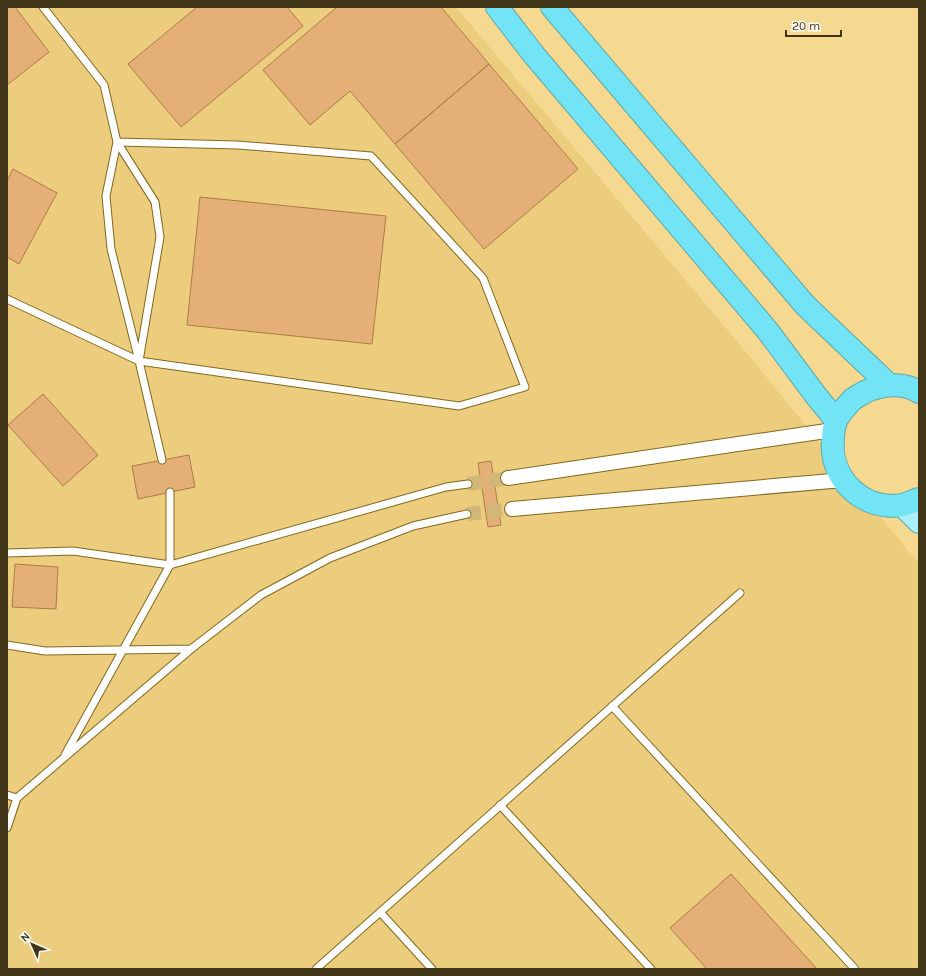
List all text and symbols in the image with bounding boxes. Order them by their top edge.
scale bar [786,12,841,38]
text: 20 m [792,19,820,33]
north arrow [12,924,52,964]
text: N [18,930,33,945]

